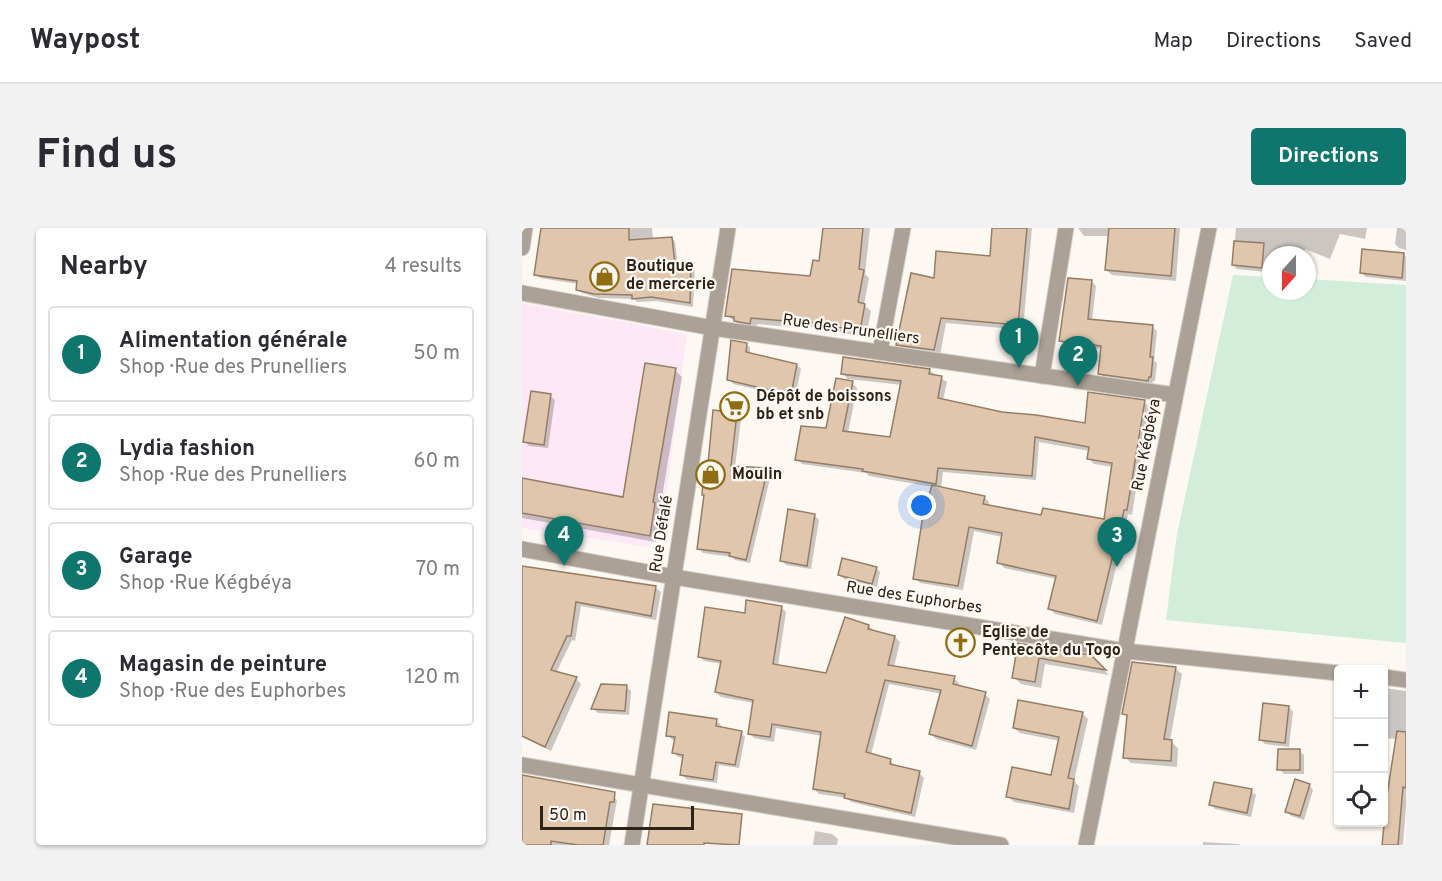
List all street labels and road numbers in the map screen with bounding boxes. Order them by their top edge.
street label: Rue des Prunelliers [781,310,921,350]
street label: Rue Kégbéya [1128,397,1166,493]
street label: Rue Défalé [646,494,678,574]
street label: Rue des Euphorbes [844,577,984,619]

